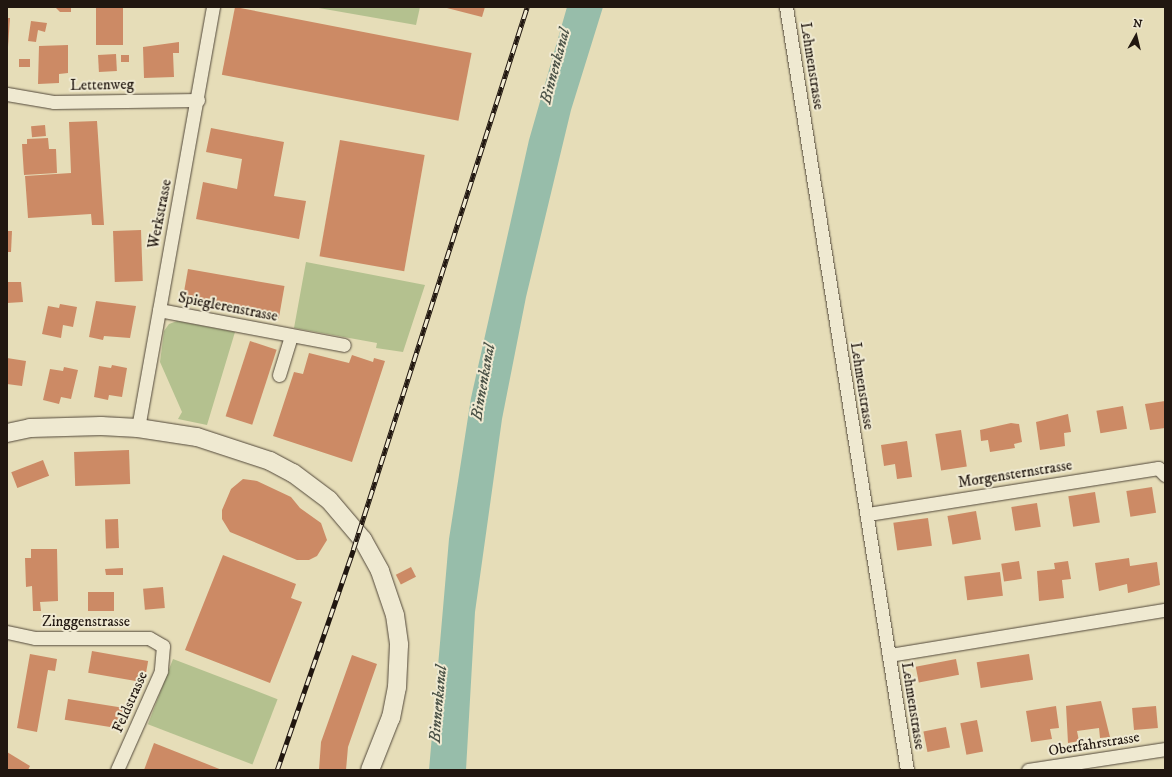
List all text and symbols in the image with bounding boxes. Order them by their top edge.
north arrow [1116,16,1156,56]
text: N [1132,17,1143,32]
street label: Lehmenstrasse [796,21,828,111]
water label: Binnenkanal [536,26,574,106]
street label: Lettenweg [70,75,134,95]
street label: Werkstrasse [144,178,176,250]
street label: Spieglerenstrasse [177,289,279,325]
street label: Lehmenstrasse [846,341,878,431]
water label: Binnenkanal [467,342,499,422]
street label: Morgensternstrasse [957,456,1073,492]
street label: Zinggenstrasse [42,613,130,631]
street label: Lehmenstrasse [897,661,929,751]
water label: Binnenkanal [425,665,451,743]
street label: Feldstrasse [109,669,151,735]
street label: Oberfahrstrasse [1047,728,1141,760]

